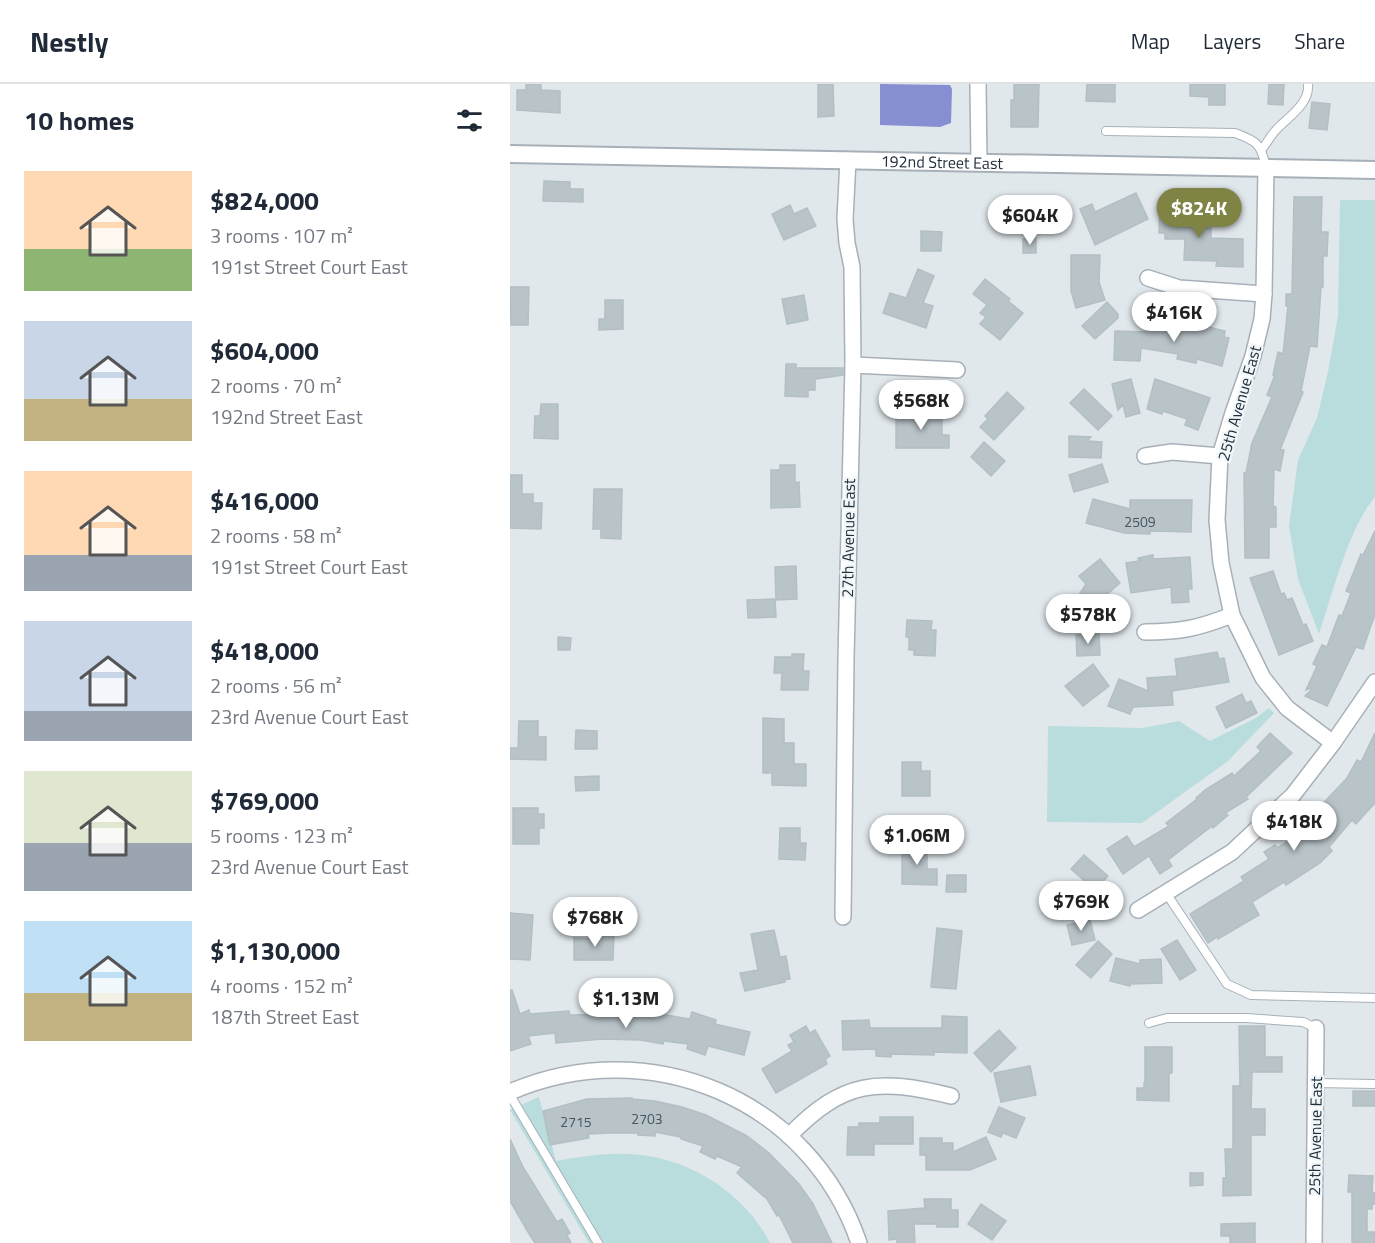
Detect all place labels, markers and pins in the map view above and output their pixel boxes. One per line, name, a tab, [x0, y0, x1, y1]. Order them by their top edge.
pin: $824K	[1157, 188, 1241, 239]
pin: $604K	[988, 195, 1072, 246]
pin: $416K	[1132, 292, 1216, 343]
pin: $568K	[879, 380, 963, 431]
pin: $578K	[1046, 594, 1130, 645]
pin: $418K	[1252, 801, 1336, 852]
pin: $1.06M	[868, 815, 966, 866]
pin: $769K	[1039, 881, 1123, 932]
pin: $768K	[553, 897, 637, 948]
pin: $1.13M	[577, 978, 675, 1029]

